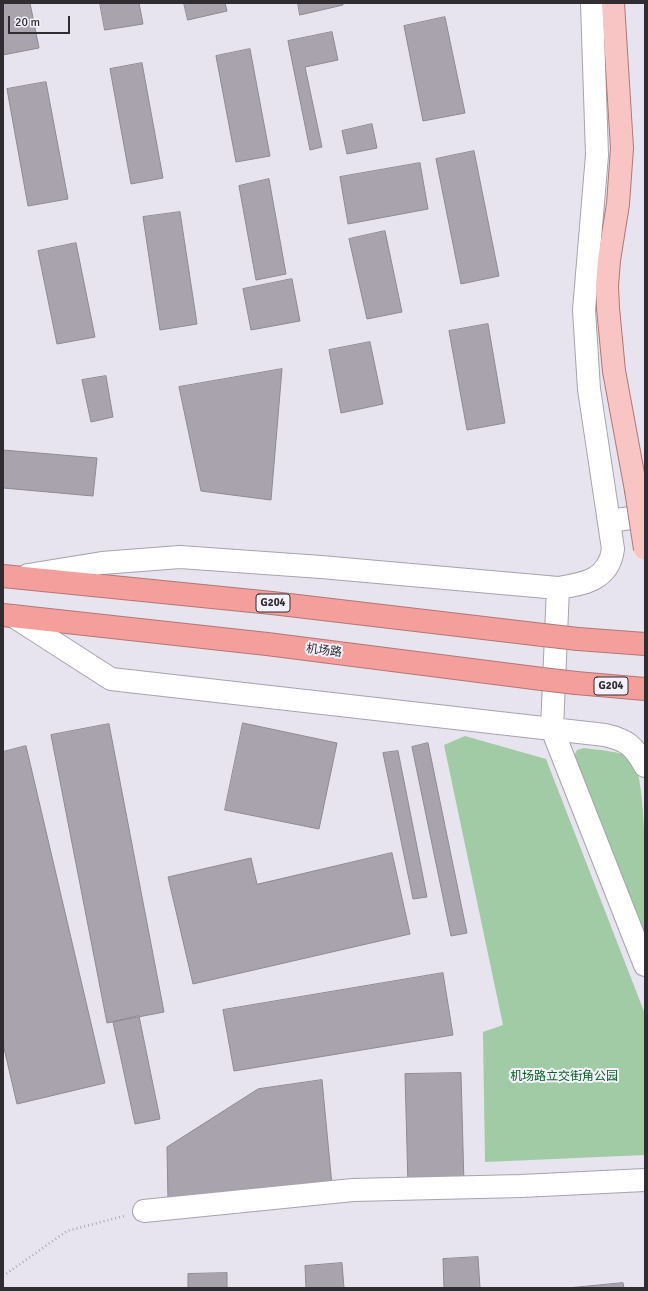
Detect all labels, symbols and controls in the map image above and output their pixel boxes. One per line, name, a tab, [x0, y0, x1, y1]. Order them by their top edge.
scale bar	[10, 8, 72, 34]
text: 20 m	[15, 15, 40, 30]
road number: G204	[256, 594, 290, 612]
street label: 机场路	[305, 642, 343, 660]
road number: G204	[594, 677, 628, 695]
park label: 机场路立交街角公园	[510, 1070, 618, 1084]

